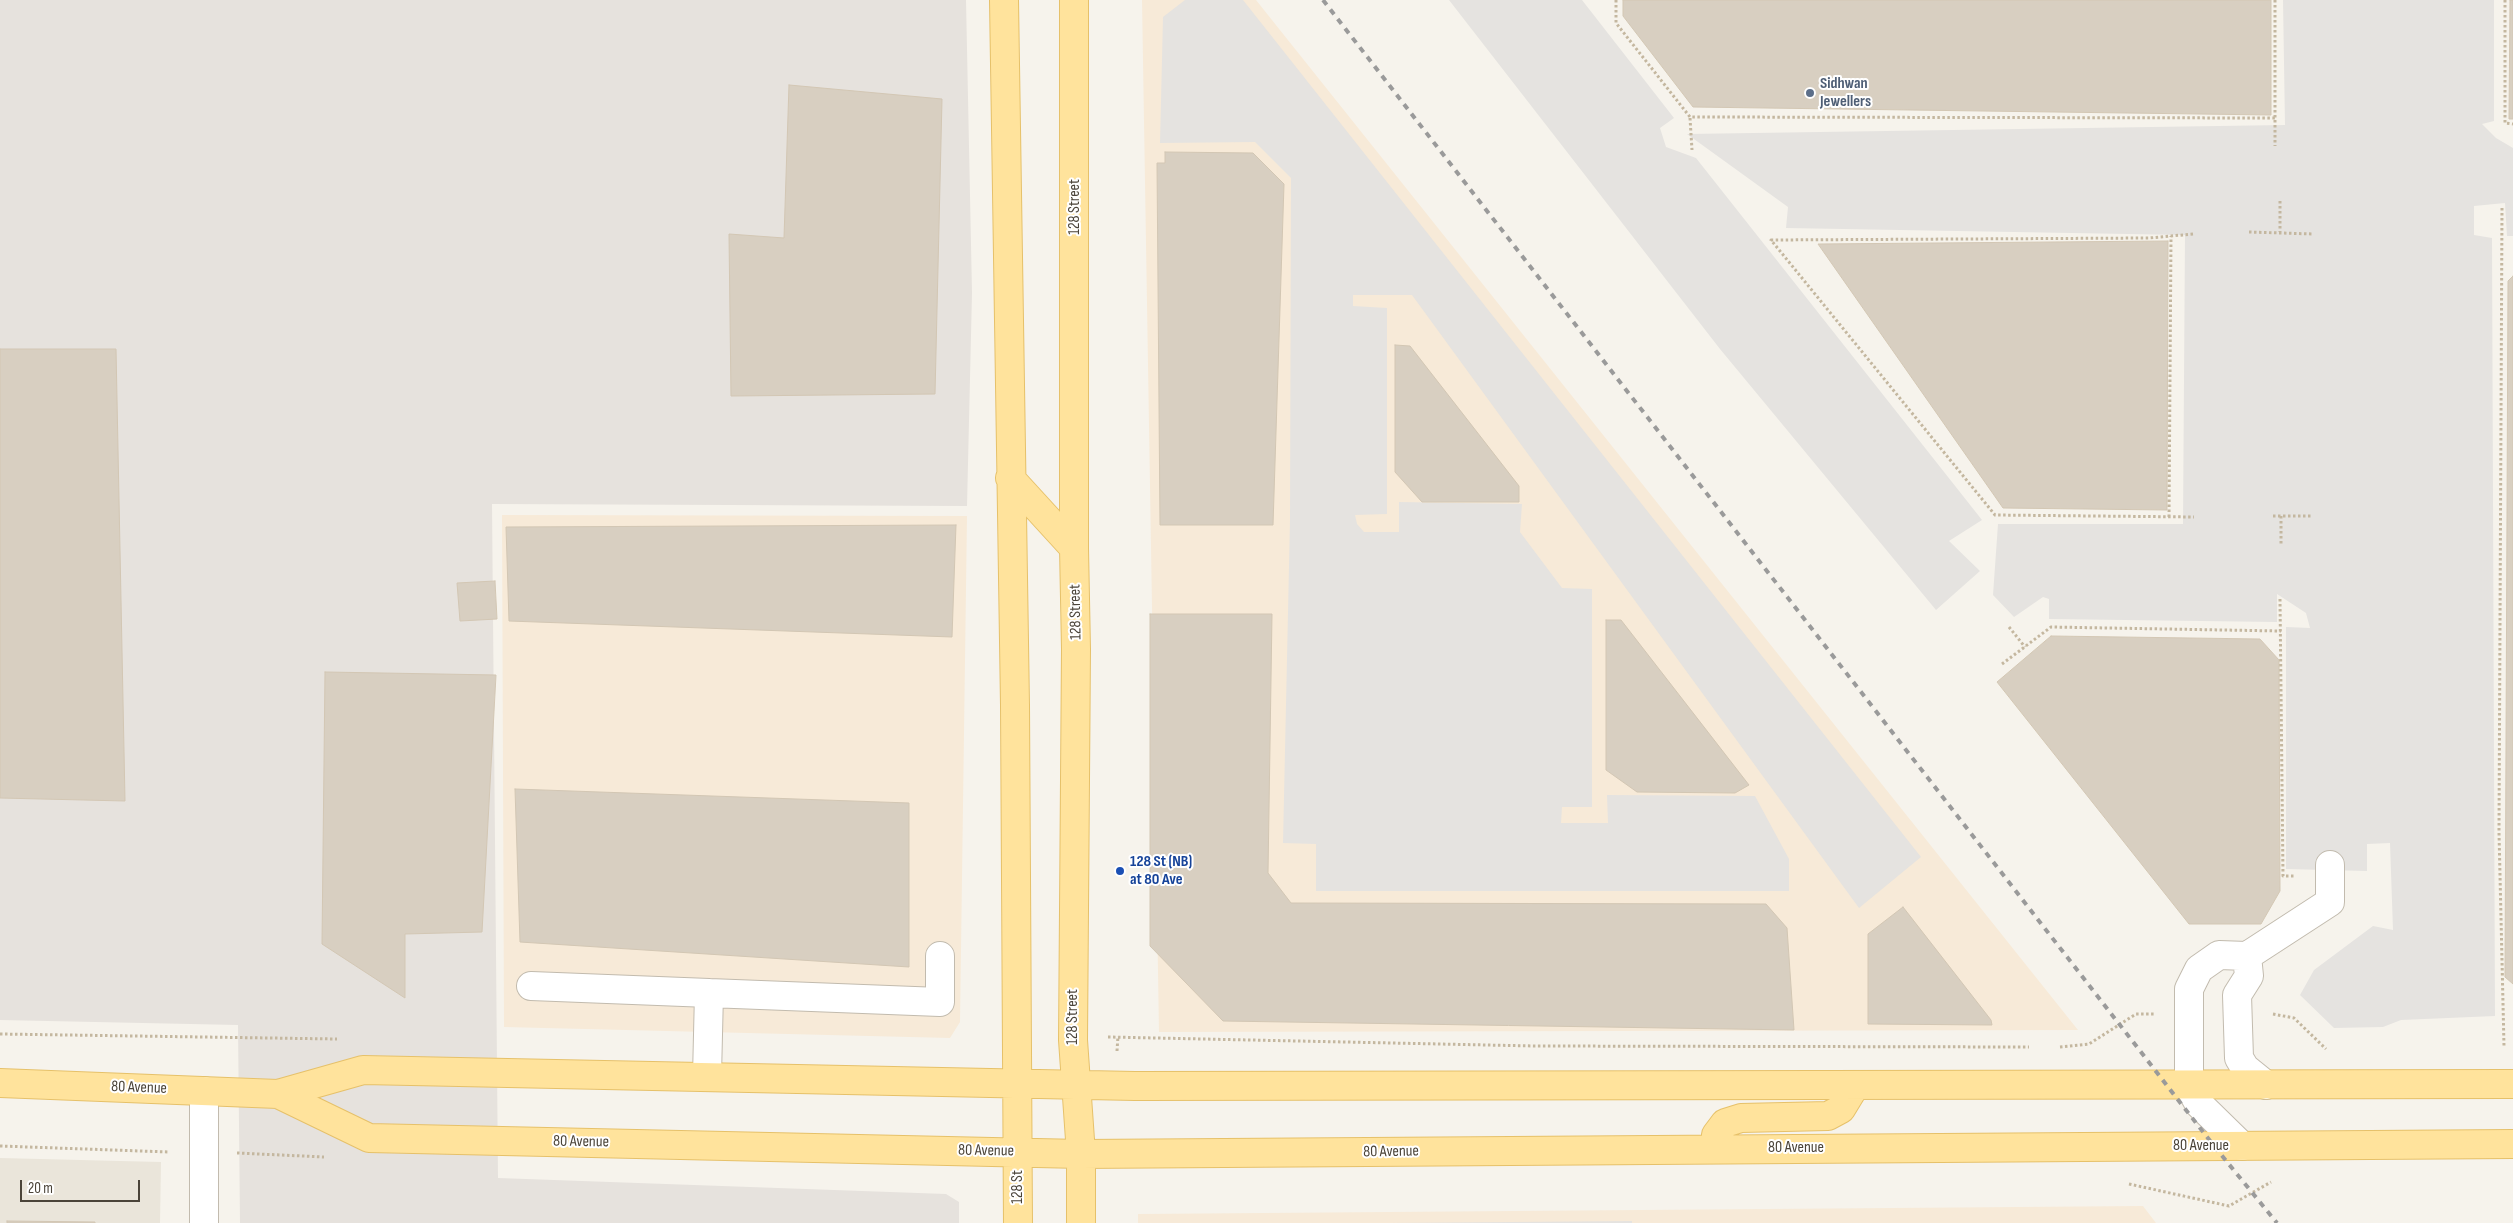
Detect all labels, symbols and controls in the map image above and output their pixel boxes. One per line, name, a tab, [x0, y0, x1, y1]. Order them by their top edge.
place label: Sidhwan Jewellers	[1820, 74, 1871, 112]
marker: Sidhwan Jewellers	[1804, 87, 1816, 99]
street label: 128 Street	[1065, 179, 1085, 235]
street label: 128 Street	[1066, 584, 1086, 640]
place label: 128 St (NB) at 80 Ave	[1130, 852, 1192, 890]
marker: 128 St (NB) at 80 Ave	[1114, 865, 1126, 877]
street label: 128 Street	[1063, 989, 1083, 1045]
street label: 80 Avenue	[111, 1077, 167, 1099]
street label: 80 Avenue	[553, 1132, 609, 1152]
street label: 80 Avenue	[2173, 1136, 2229, 1156]
street label: 80 Avenue	[1768, 1138, 1824, 1158]
street label: 80 Avenue	[958, 1141, 1014, 1161]
street label: 80 Avenue	[1363, 1142, 1419, 1162]
scale bar	[22, 1170, 142, 1202]
street label: 128 St	[1008, 1170, 1028, 1204]
text: 20 m	[28, 1179, 53, 1198]

